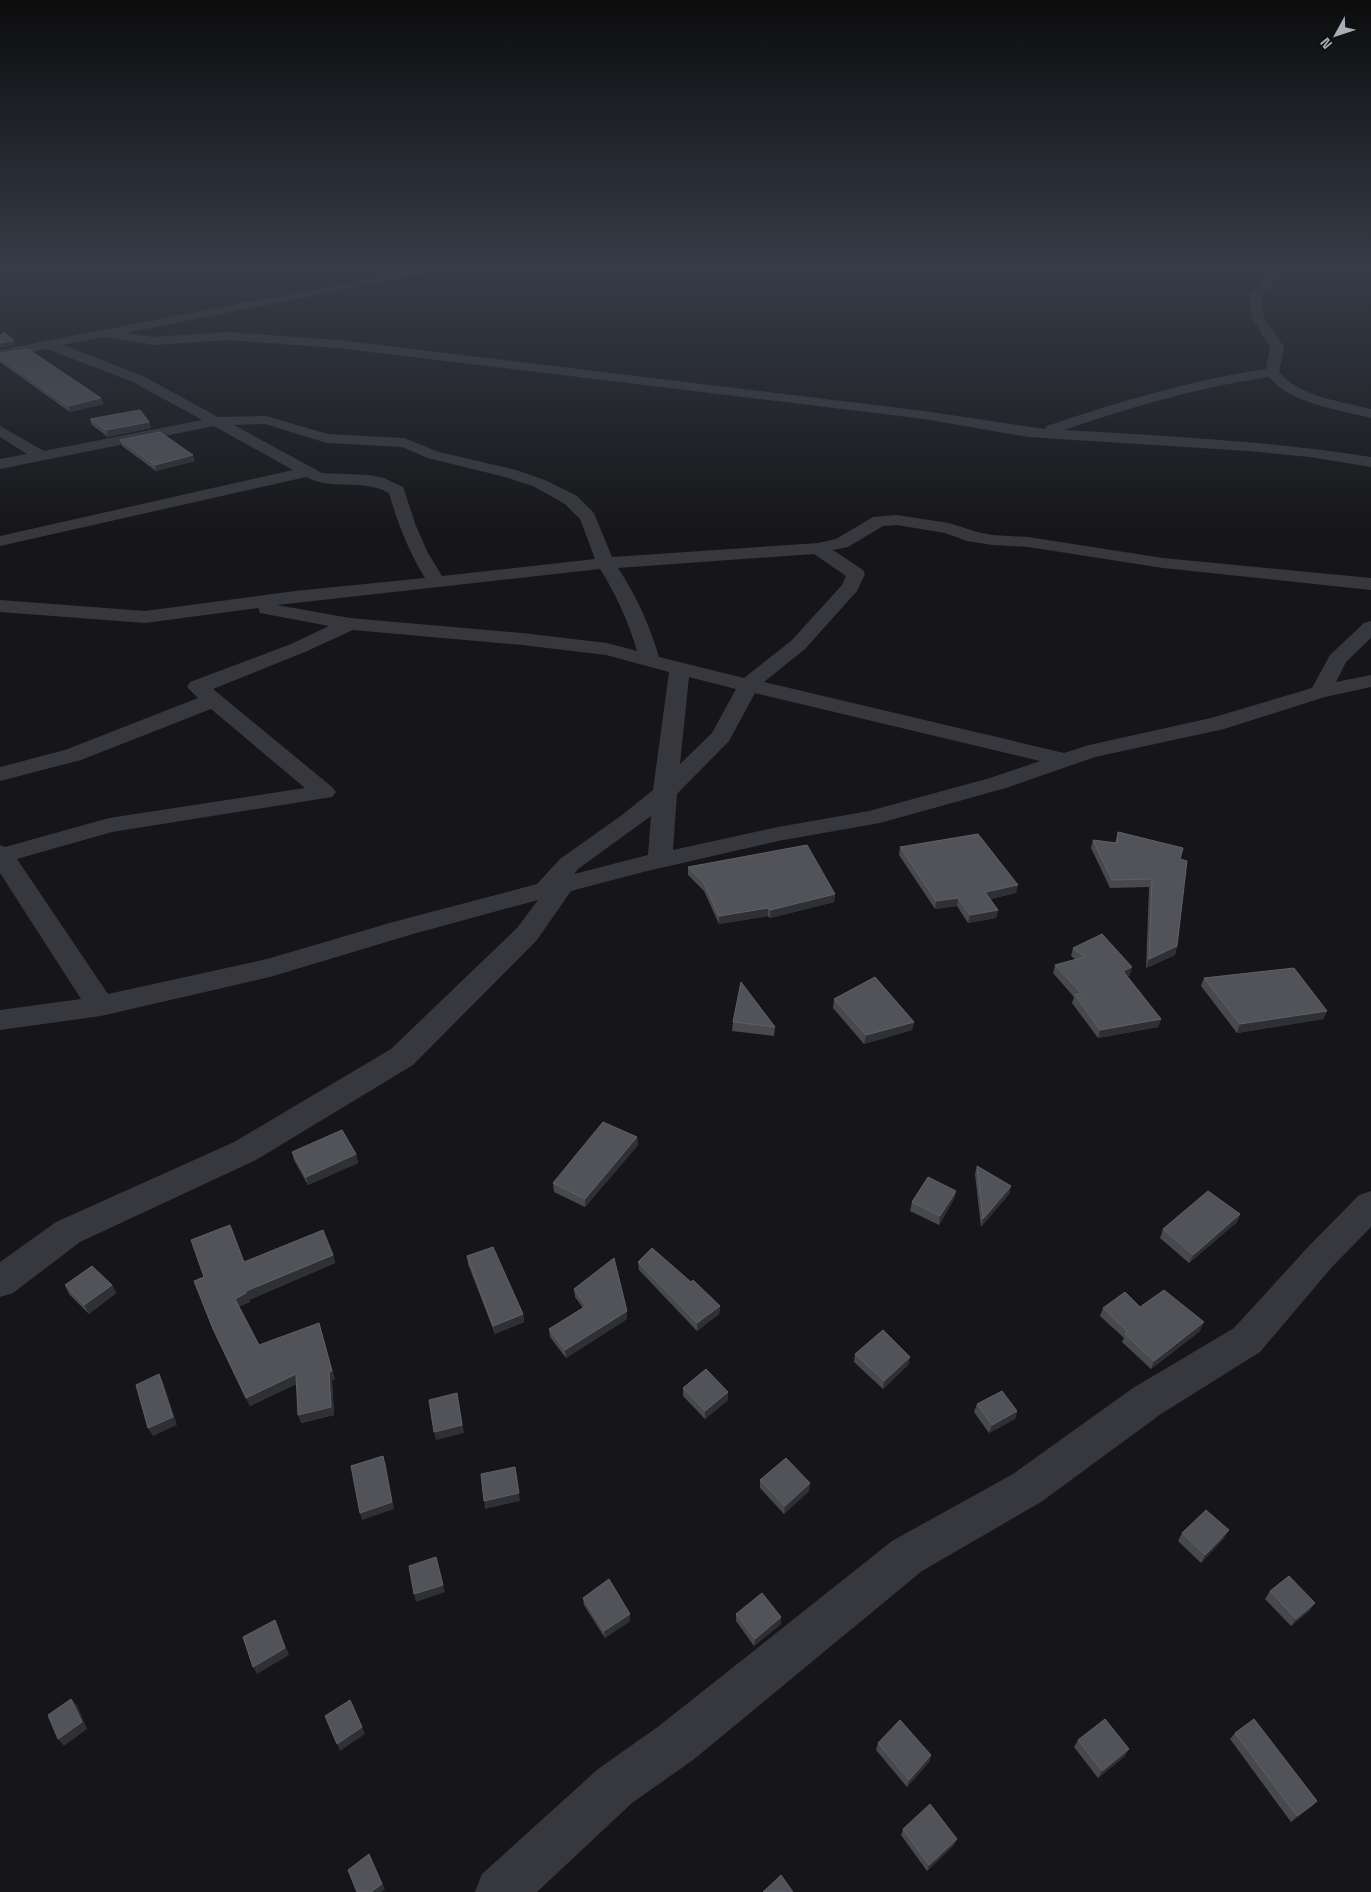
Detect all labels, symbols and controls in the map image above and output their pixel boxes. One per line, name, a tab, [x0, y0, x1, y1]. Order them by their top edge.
north arrow	[1311, 10, 1361, 60]
text: N	[1316, 34, 1336, 53]

